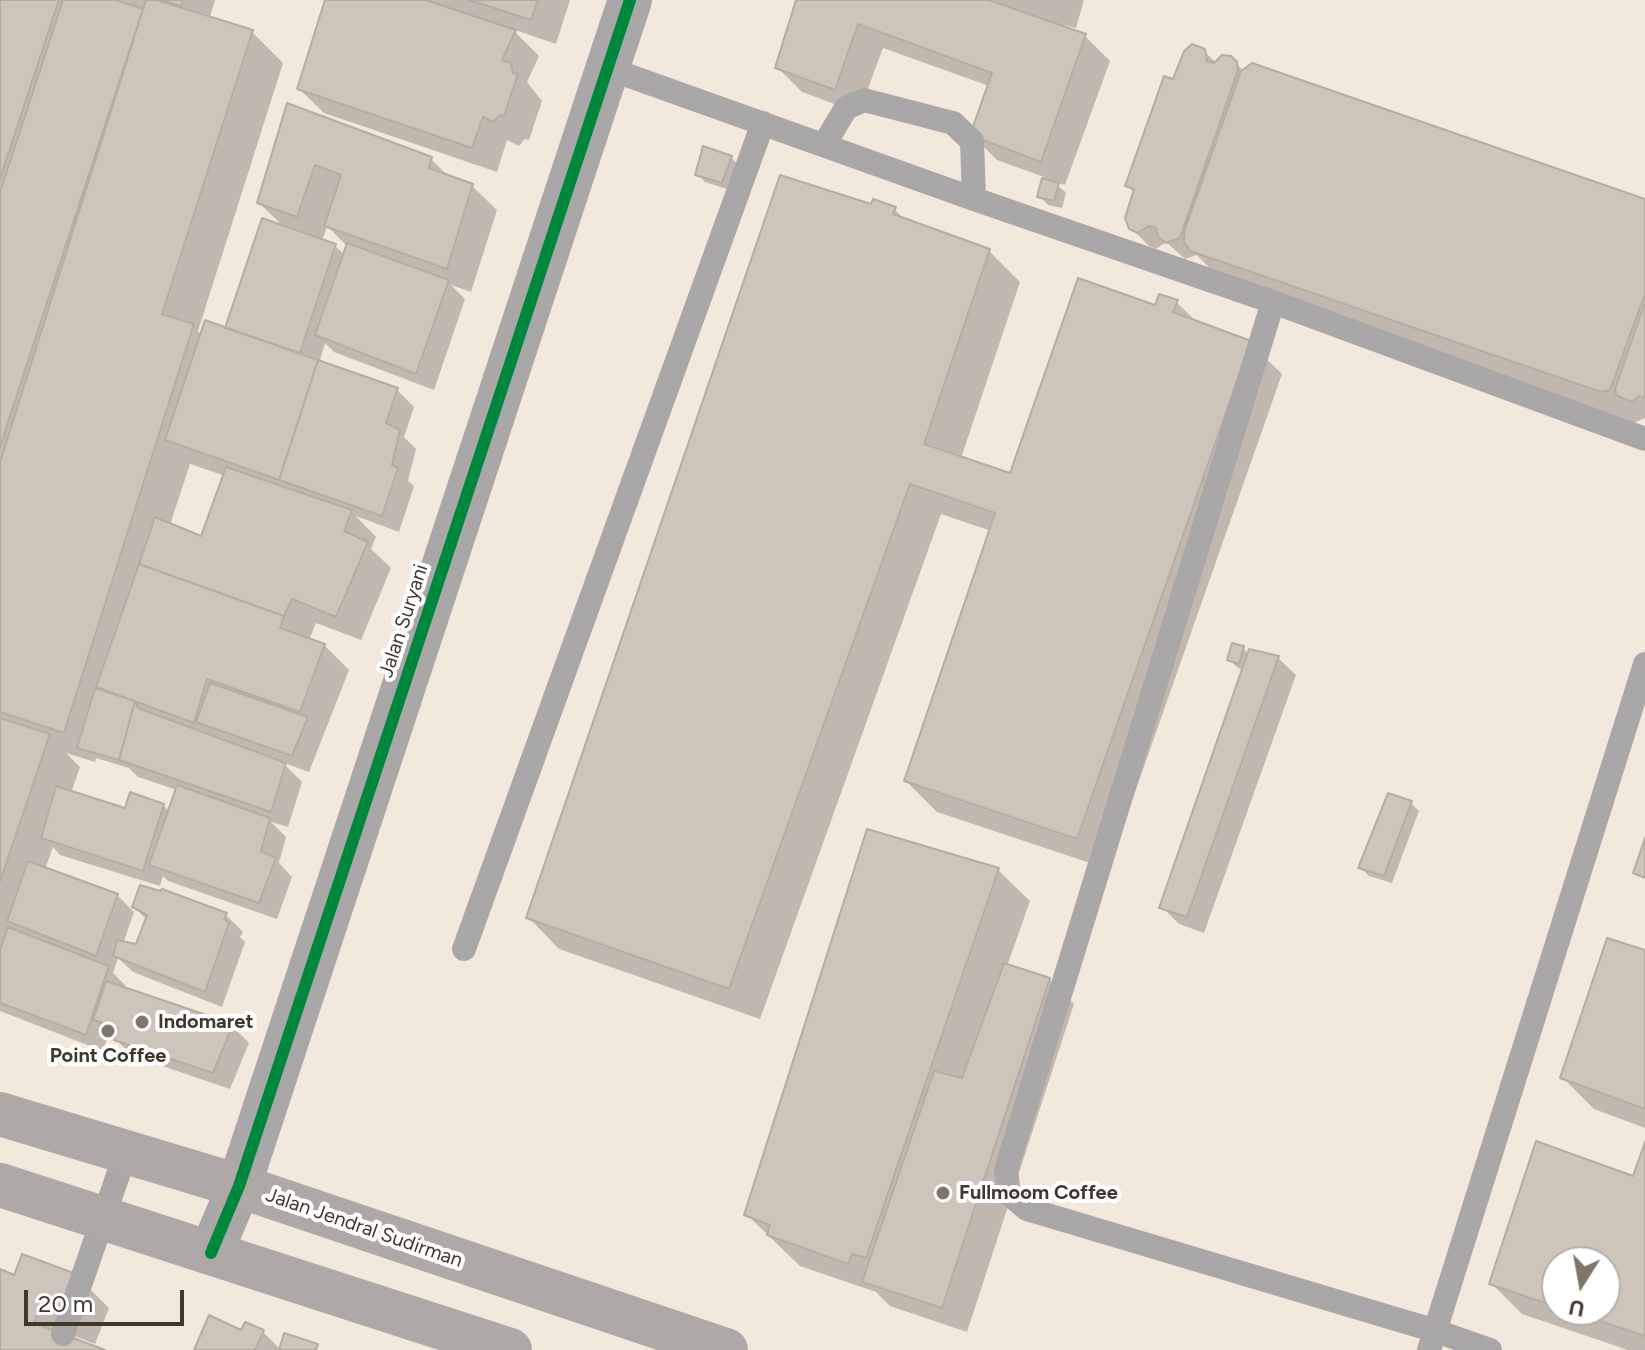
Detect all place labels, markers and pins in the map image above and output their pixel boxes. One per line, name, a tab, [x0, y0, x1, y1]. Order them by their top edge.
place label: Indomaret	[158, 1010, 253, 1034]
marker: Indomaret	[133, 1013, 151, 1031]
marker: Point Coffee	[99, 1022, 117, 1040]
place label: Point Coffee	[50, 1044, 166, 1068]
place label: Fullmoom Coffee	[959, 1181, 1118, 1205]
marker: Fullmoom Coffee	[934, 1184, 952, 1202]

